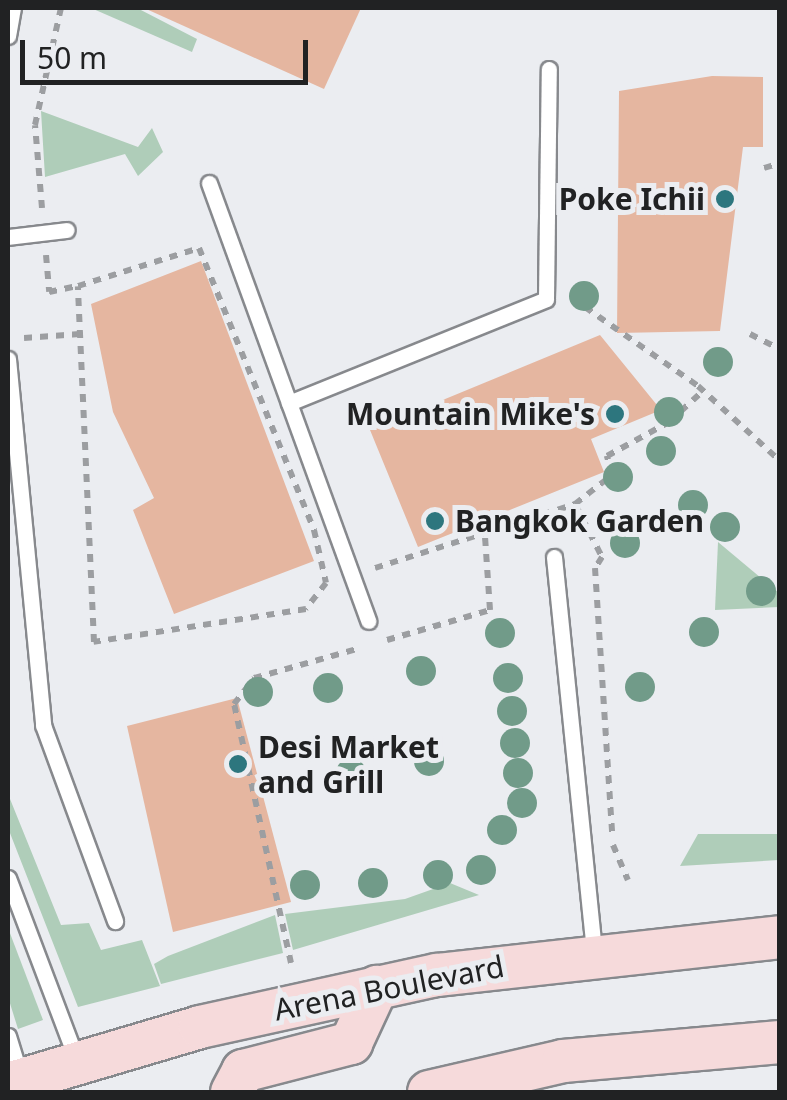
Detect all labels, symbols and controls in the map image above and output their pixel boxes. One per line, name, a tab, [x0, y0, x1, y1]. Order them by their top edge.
scale bar	[25, 20, 312, 82]
text: 50 m	[37, 37, 107, 78]
place label: Poke Ichii	[559, 181, 705, 217]
marker: Poke Ichii	[714, 188, 736, 210]
place label: Mountain Mike's	[346, 396, 595, 432]
marker: Mountain Mike's	[604, 403, 626, 425]
place label: Bangkok Garden	[455, 503, 704, 539]
marker: Bangkok Garden	[424, 510, 446, 532]
place label: Desi Market and Grill	[258, 729, 439, 800]
marker: Desi Market and Grill	[227, 753, 249, 775]
street label: Arena Boulevard	[271, 948, 507, 1028]

